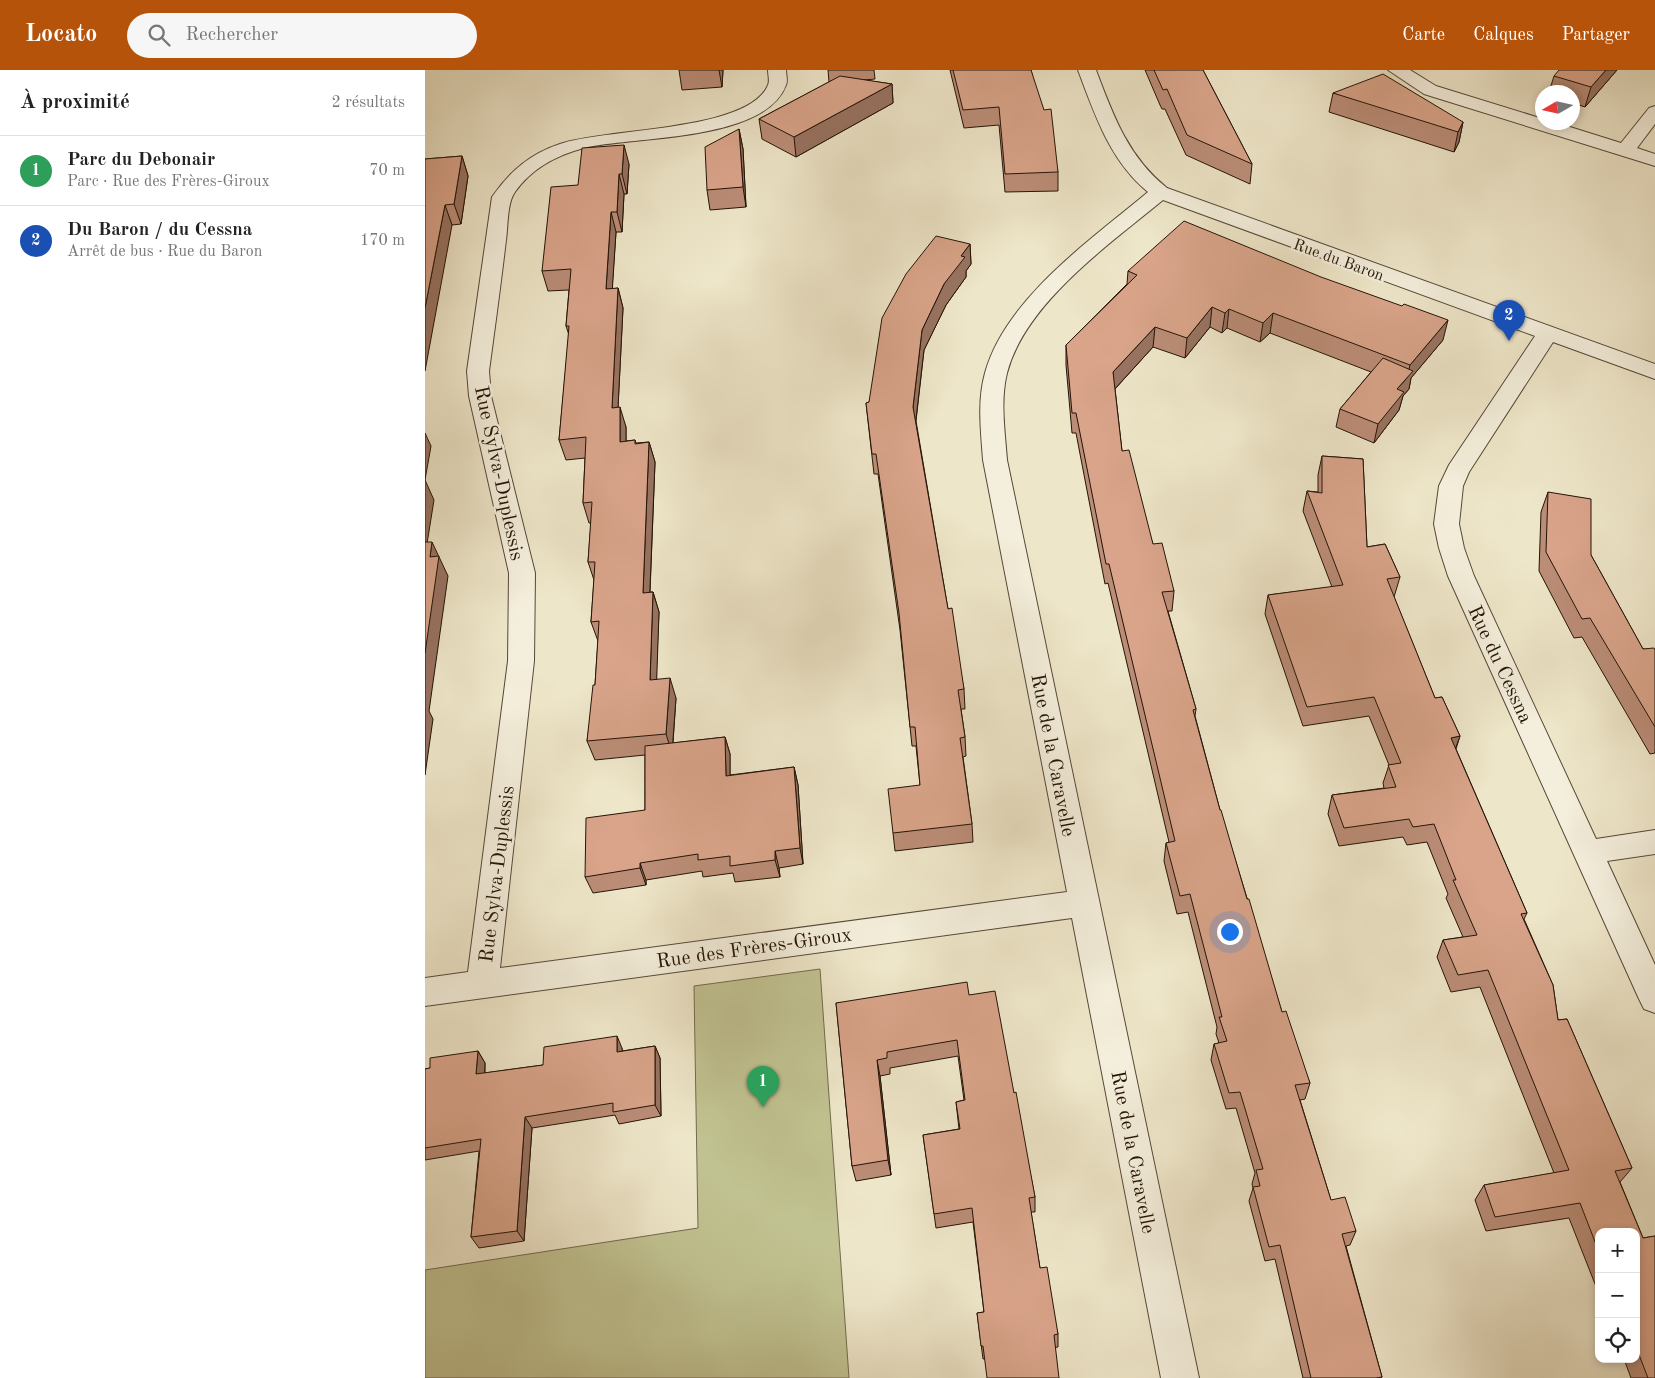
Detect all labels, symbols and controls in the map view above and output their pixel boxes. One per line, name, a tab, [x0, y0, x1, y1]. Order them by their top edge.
search box	[127, 13, 477, 58]
icon: search	[145, 21, 173, 49]
text: Locato	[25, 23, 97, 47]
text: Rechercher	[185, 26, 278, 45]
text: Carte	[1402, 26, 1445, 44]
text: Calques	[1473, 26, 1534, 44]
text: Partager	[1562, 26, 1630, 44]
north arrow	[1535, 85, 1580, 130]
text: À proximité	[20, 92, 130, 113]
text: 2 résultats	[331, 95, 405, 111]
text: Parc du Debonair	[67, 151, 215, 170]
text: 1	[31, 163, 41, 179]
text: 70 m	[369, 163, 405, 179]
text: Parc · Rue des Frères-Giroux	[67, 174, 270, 190]
text: Du Baron / du Cessna	[67, 221, 252, 240]
text: 2	[31, 233, 41, 249]
text: 170 m	[360, 233, 405, 249]
street label: Rue du Baron	[1291, 237, 1386, 285]
text: Arrêt de bus · Rue du Baron	[67, 244, 262, 260]
pin: 2	[1493, 300, 1525, 341]
street label: Rue Sylva-Duplessis	[470, 384, 526, 563]
street label: Rue du Cessna	[1463, 603, 1535, 727]
street label: Rue de la Caravelle	[1026, 672, 1078, 839]
street label: Rue Sylva-Duplessis	[477, 785, 519, 964]
your location	[1217, 919, 1243, 945]
street label: Rue des Frères-Giroux	[655, 925, 853, 973]
pin: 1	[747, 1066, 779, 1107]
street label: Rue de la Caravelle	[1106, 1069, 1158, 1236]
map controls	[1595, 1228, 1640, 1363]
button: +	[1595, 1228, 1640, 1273]
button: −	[1595, 1273, 1640, 1318]
button: locate	[1595, 1318, 1640, 1363]

